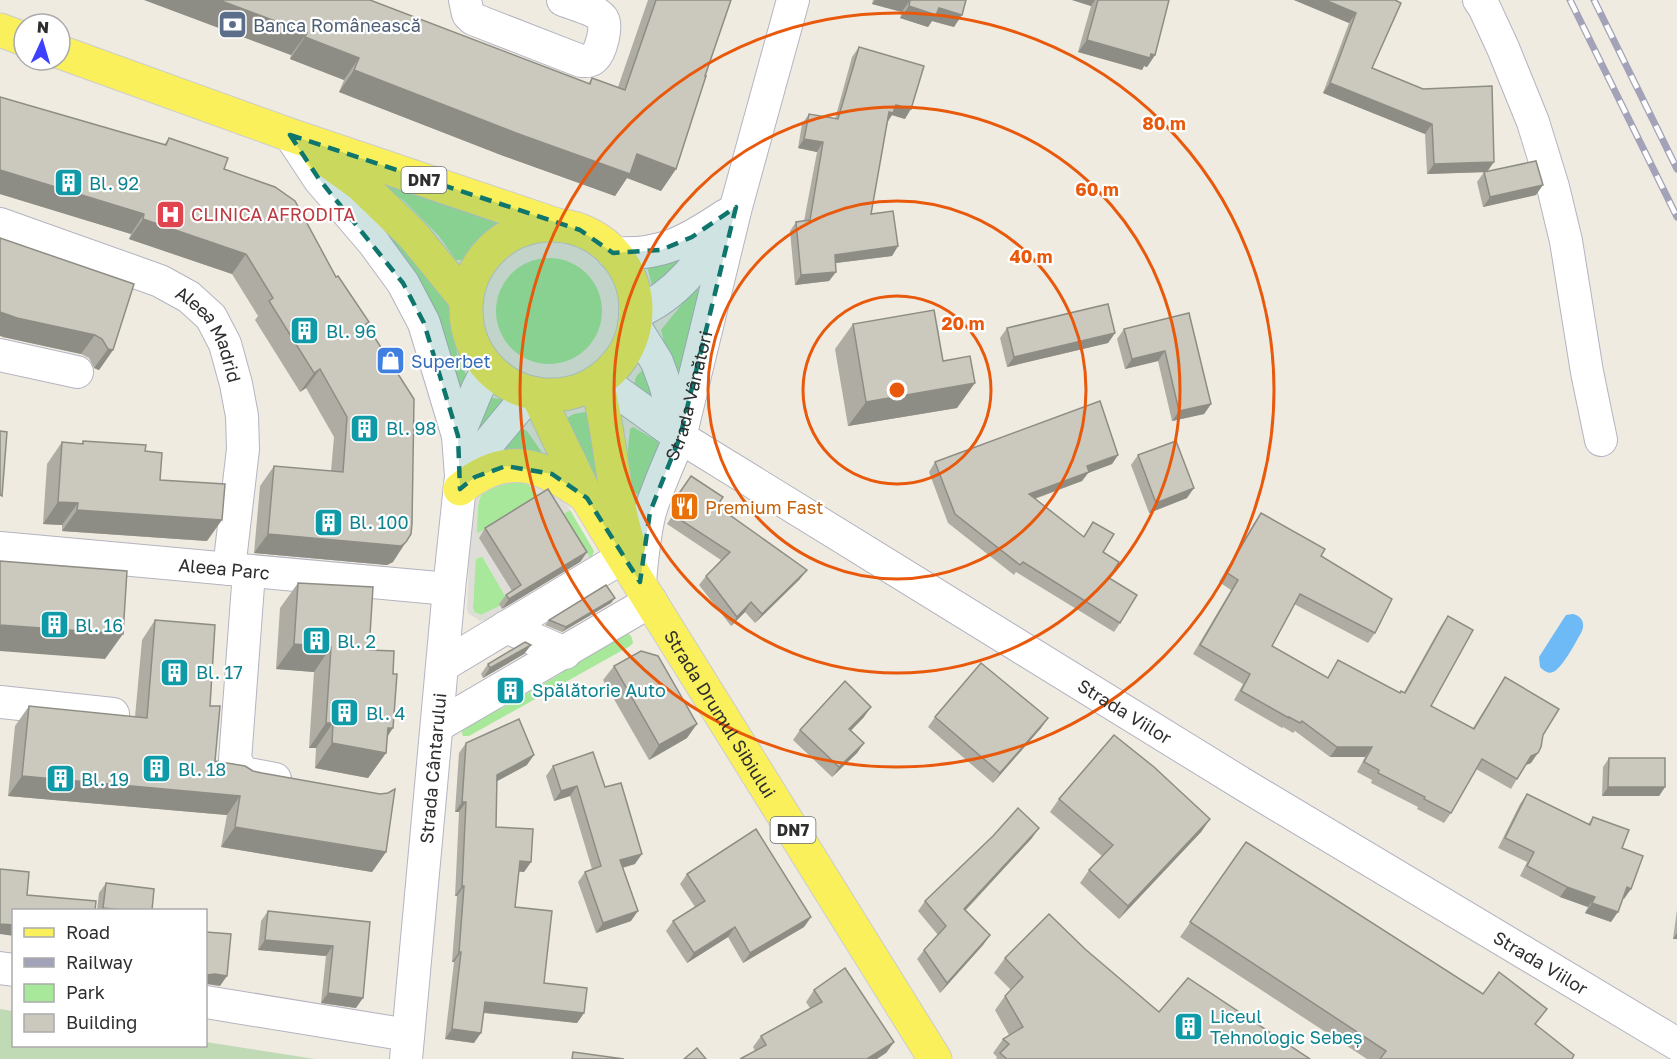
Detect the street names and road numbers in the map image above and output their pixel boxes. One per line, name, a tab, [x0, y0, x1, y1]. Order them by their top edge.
road number: DN7	[402, 167, 446, 193]
street label: Aleea Madrid	[172, 281, 246, 385]
street label: Strada Vânători	[660, 328, 716, 464]
street label: Aleea Parc	[178, 553, 271, 584]
street label: Strada Drumul Sibiului	[660, 626, 781, 802]
street label: Strada Viilor	[1074, 674, 1176, 749]
street label: Strada Cântarului	[415, 692, 450, 845]
road number: DN7	[770, 817, 816, 843]
street label: Strada Viilor	[1490, 926, 1592, 999]

